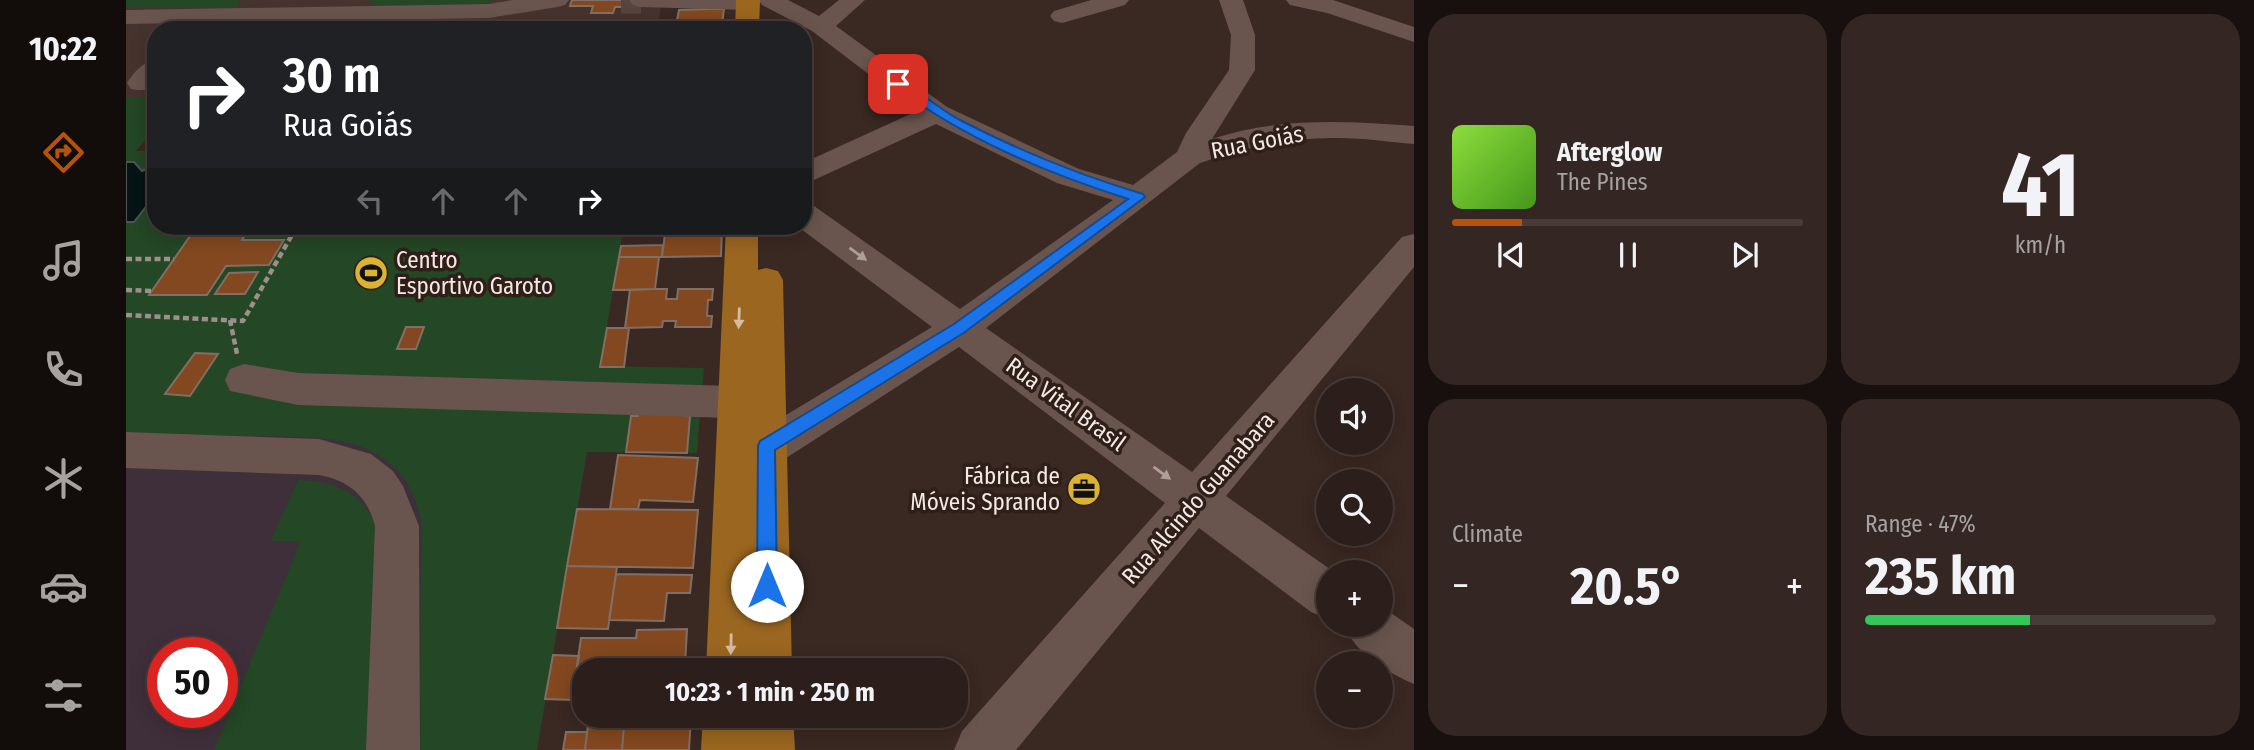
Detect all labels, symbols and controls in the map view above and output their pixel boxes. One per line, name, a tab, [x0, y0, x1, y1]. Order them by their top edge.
text: 10:22	[29, 30, 97, 68]
text: 30 m	[283, 46, 381, 105]
icon: right	[168, 49, 259, 140]
pin	[868, 54, 928, 114]
icon: arrive	[879, 65, 917, 103]
text: Rua Goiás	[283, 106, 413, 144]
street label: Rua Goiás	[1209, 119, 1306, 165]
icon: directions	[39, 128, 88, 177]
text: 41	[2001, 131, 2080, 240]
text: Afterglow	[1557, 137, 1662, 168]
text: The Pines	[1557, 168, 1648, 196]
icon: left	[351, 182, 389, 220]
icon: ahead	[424, 182, 462, 220]
icon: ahead	[497, 182, 535, 220]
icon: right	[570, 182, 608, 220]
text: km/h	[2015, 231, 2066, 259]
icon: music	[39, 236, 88, 285]
icon: previous	[1492, 236, 1530, 274]
icon: pause	[1609, 236, 1647, 274]
icon: next	[1726, 236, 1764, 274]
place label: Centro Esportivo Garoto	[396, 246, 553, 300]
one-way arrow	[849, 247, 867, 261]
sports icon: Centro Esportivo Garoto	[352, 254, 390, 292]
one-way arrow	[734, 308, 745, 330]
icon: phone	[39, 345, 88, 394]
street label: Rua Vital Brasil	[1001, 351, 1131, 457]
map controls	[1316, 378, 1393, 728]
button: sound	[1316, 378, 1393, 455]
street label: Rua Alcindo Guanabara	[1116, 406, 1280, 590]
icon: climate	[39, 454, 88, 503]
place label: Fábrica de Móveis Sprando	[910, 462, 1060, 516]
one-way arrow	[1153, 466, 1171, 480]
button: search	[1316, 469, 1393, 546]
office icon: Fábrica de Móveis Sprando	[1065, 470, 1103, 508]
text: Range · 47%	[1865, 510, 1976, 538]
text: Climate	[1452, 520, 1523, 548]
text: 235 km	[1865, 545, 2016, 608]
position arrow	[730, 549, 804, 623]
text: 20.5°	[1570, 555, 1685, 618]
button: +	[1316, 560, 1393, 637]
icon: car	[39, 562, 88, 611]
text: −	[1452, 563, 1469, 609]
text: +	[1786, 563, 1803, 609]
one-way arrow	[726, 633, 737, 655]
speed limit sign: 50	[147, 637, 238, 728]
button: −	[1316, 651, 1393, 728]
icon: filters	[39, 671, 88, 720]
text: 10:23 · 1 min · 250 m	[665, 677, 875, 708]

